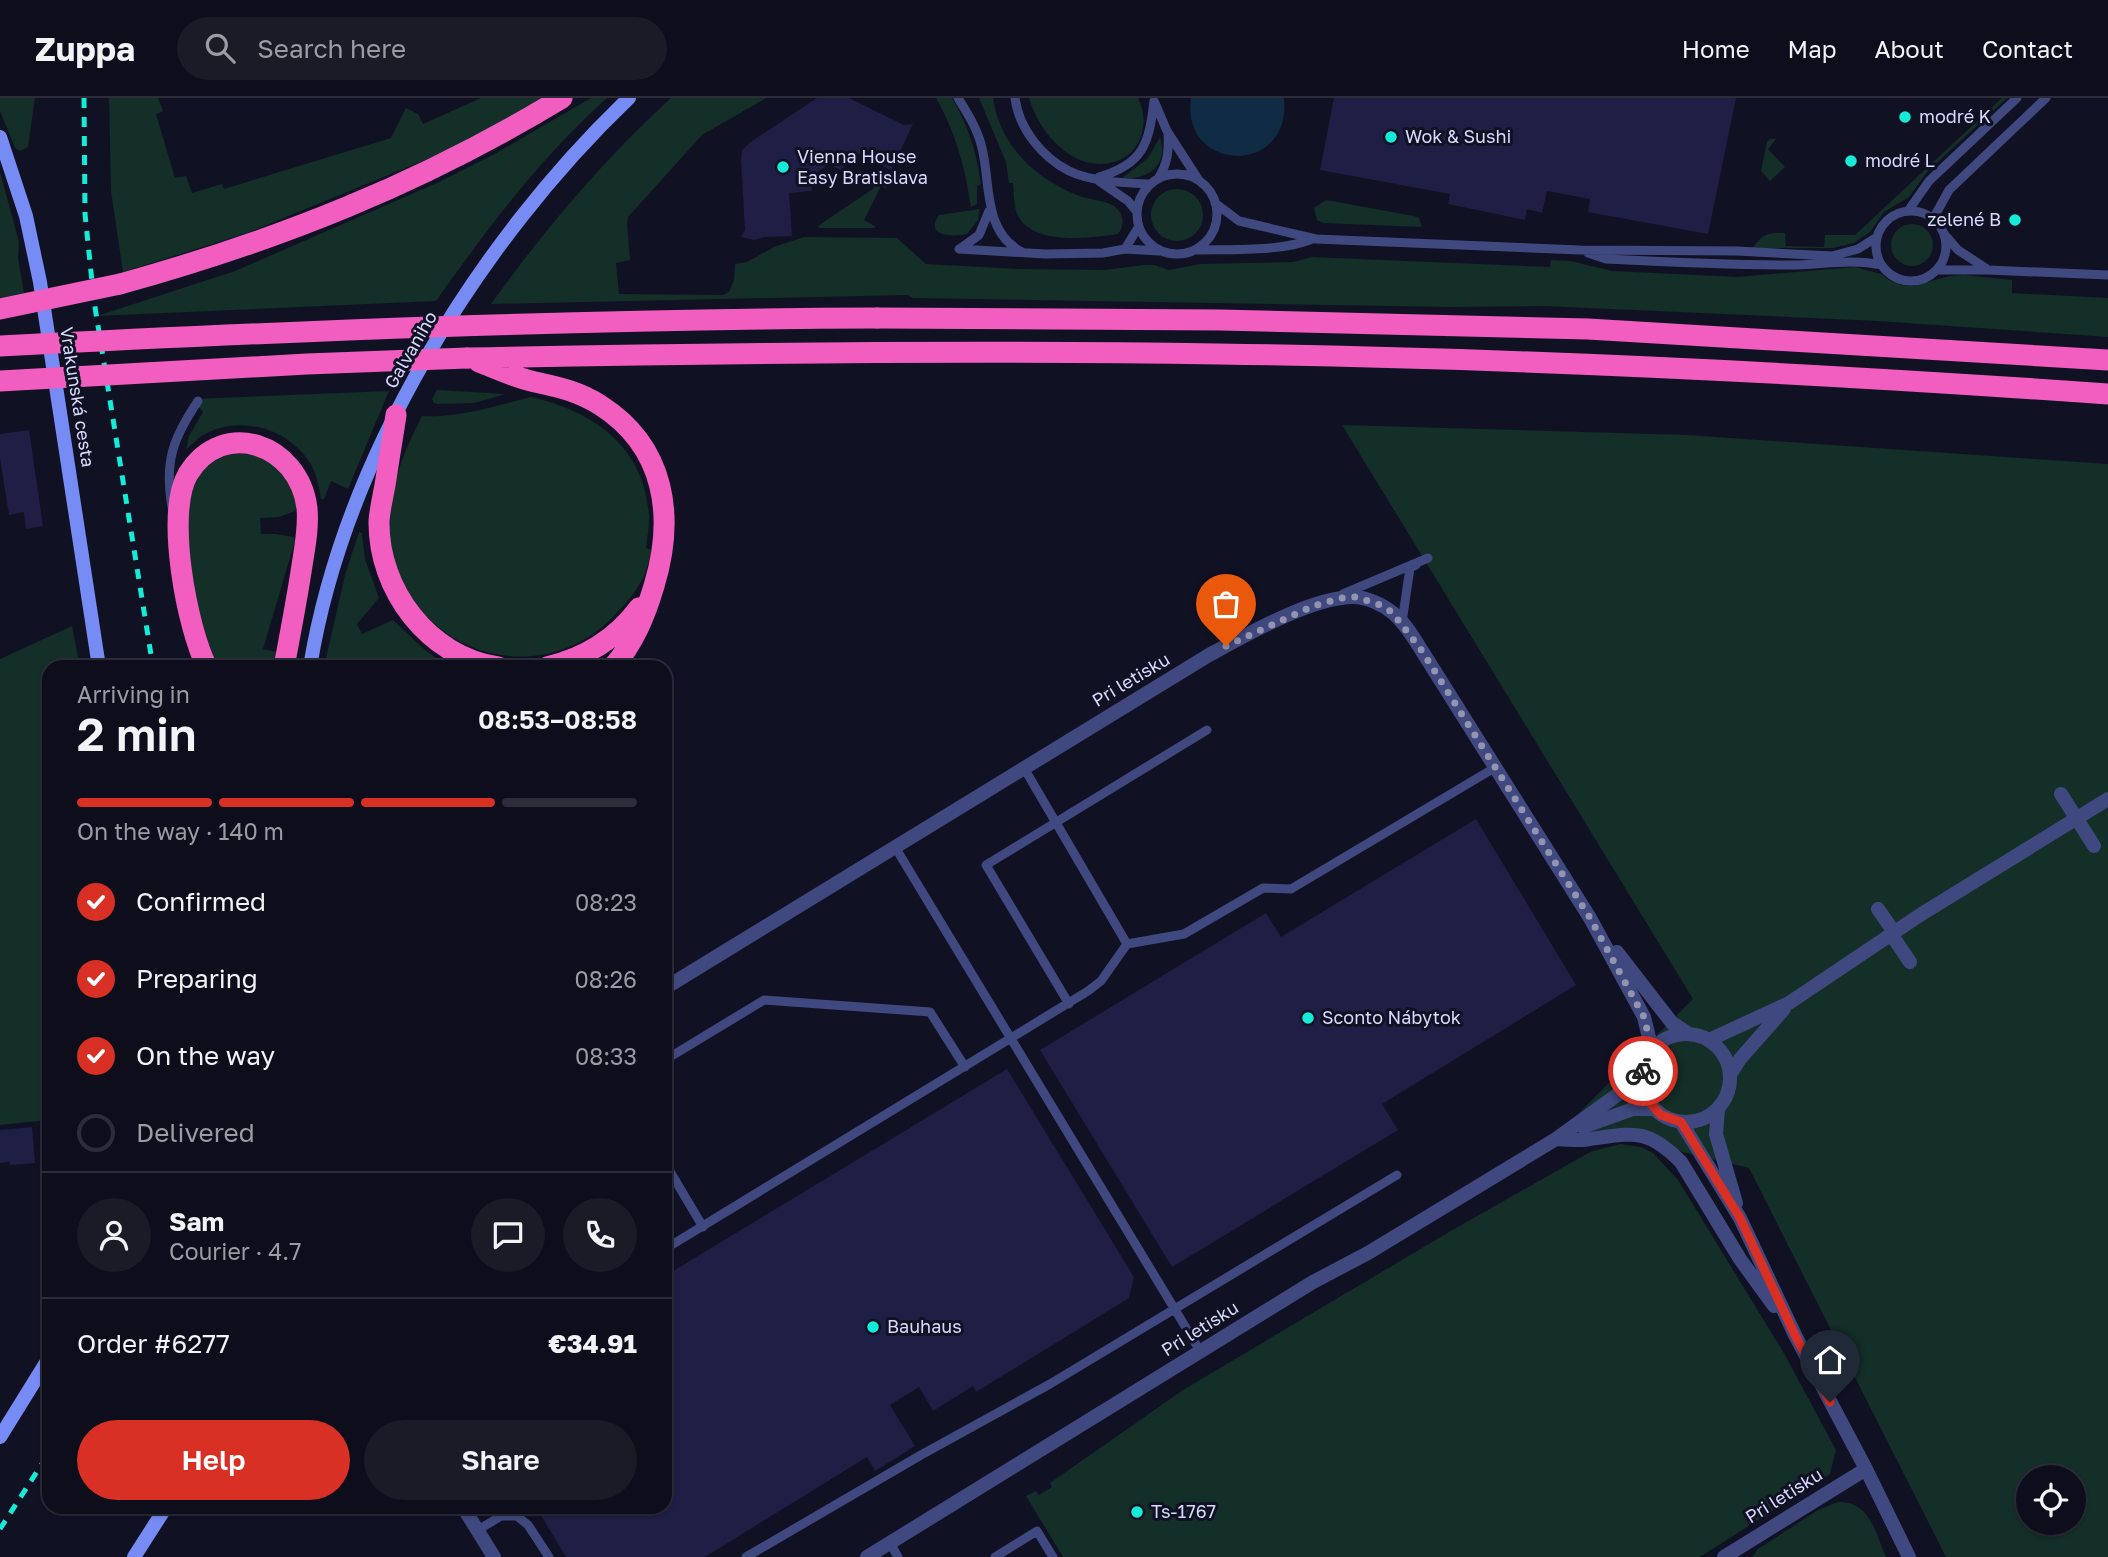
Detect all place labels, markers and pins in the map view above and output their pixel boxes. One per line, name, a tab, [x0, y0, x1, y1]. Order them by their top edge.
place label: modré K	[1919, 105, 1991, 127]
marker: modré K	[1897, 109, 1913, 125]
place label: Wok & Sushi	[1405, 125, 1511, 147]
marker: Wok & Sushi	[1383, 129, 1399, 145]
place label: Vienna House Easy Bratislava	[797, 145, 928, 188]
place label: modré L	[1865, 149, 1935, 171]
marker: modré L	[1843, 153, 1859, 169]
marker: Vienna House Easy Bratislava	[775, 159, 791, 175]
place label: zelené B	[1927, 208, 2001, 230]
marker: zelené B	[2007, 212, 2023, 228]
pin	[1196, 574, 1256, 646]
place label: Sconto Nábytok	[1322, 1006, 1461, 1028]
marker: Sconto Nábytok	[1300, 1010, 1316, 1026]
place label: Bauhaus	[887, 1315, 962, 1337]
marker: Bauhaus	[865, 1319, 881, 1335]
pin	[1800, 1330, 1860, 1402]
place label: Ts-1767	[1151, 1500, 1216, 1522]
marker: Ts-1767	[1129, 1504, 1145, 1520]

